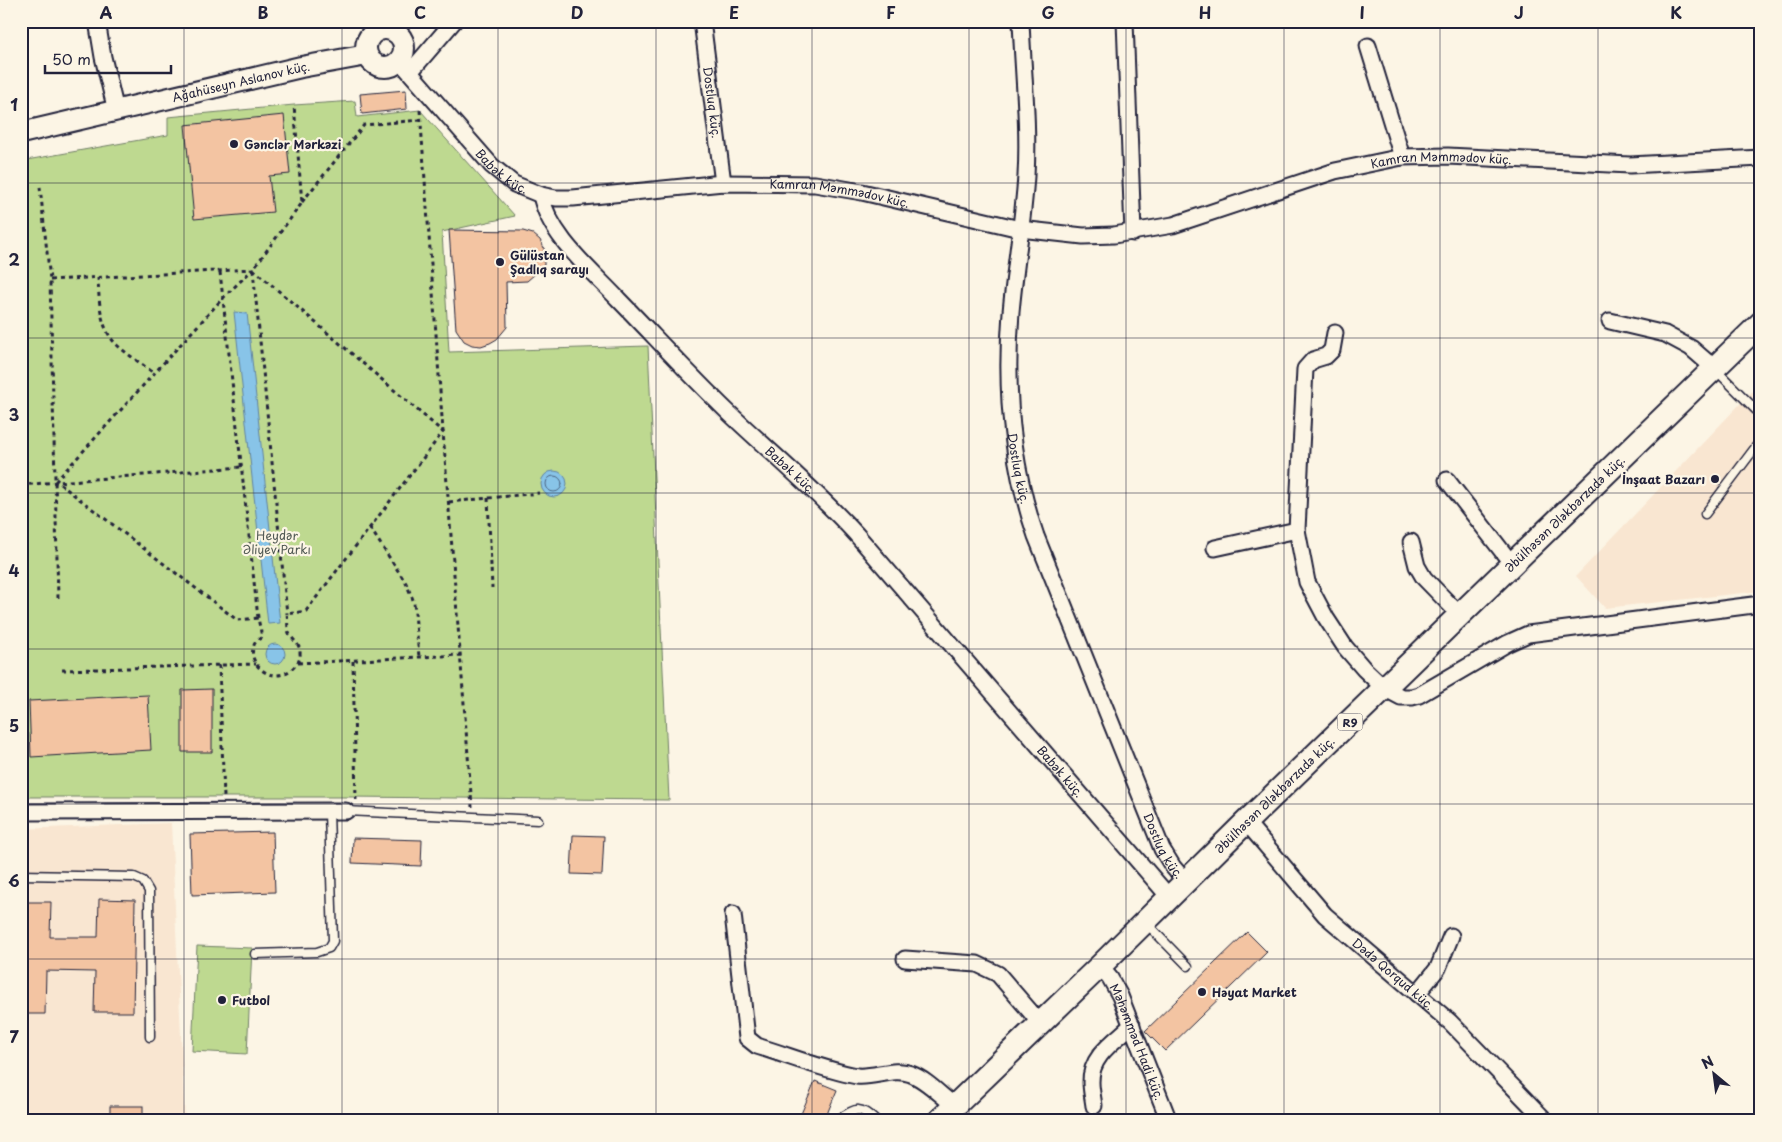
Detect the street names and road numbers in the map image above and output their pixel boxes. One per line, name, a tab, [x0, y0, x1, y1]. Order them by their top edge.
street label: Ağahüseyn Aslanov küç.	[170, 57, 311, 106]
street label: Dostluq küç.	[699, 65, 726, 139]
street label: Babək küç.	[472, 145, 531, 198]
street label: Kamran Məmmədov küç.	[1369, 147, 1512, 172]
street label: Kamran Məmmədov küç.	[769, 175, 911, 212]
street label: Dostluq küç.	[1004, 432, 1035, 506]
street label: Babək küç.	[761, 442, 820, 498]
street label: Əbülhəsən Ələkbərzadə küç.	[1500, 451, 1628, 576]
road number: R9	[1338, 714, 1362, 730]
street label: Əbülhəsən Ələkbərzadə küç.	[1211, 732, 1338, 857]
street label: Babək küç.	[1033, 741, 1088, 801]
street label: Dostluq küç.	[1139, 810, 1188, 882]
street label: Dədə Qorqud küç.	[1348, 933, 1438, 1014]
street label: Məhəmməd Hadi küç.	[1106, 980, 1169, 1103]

